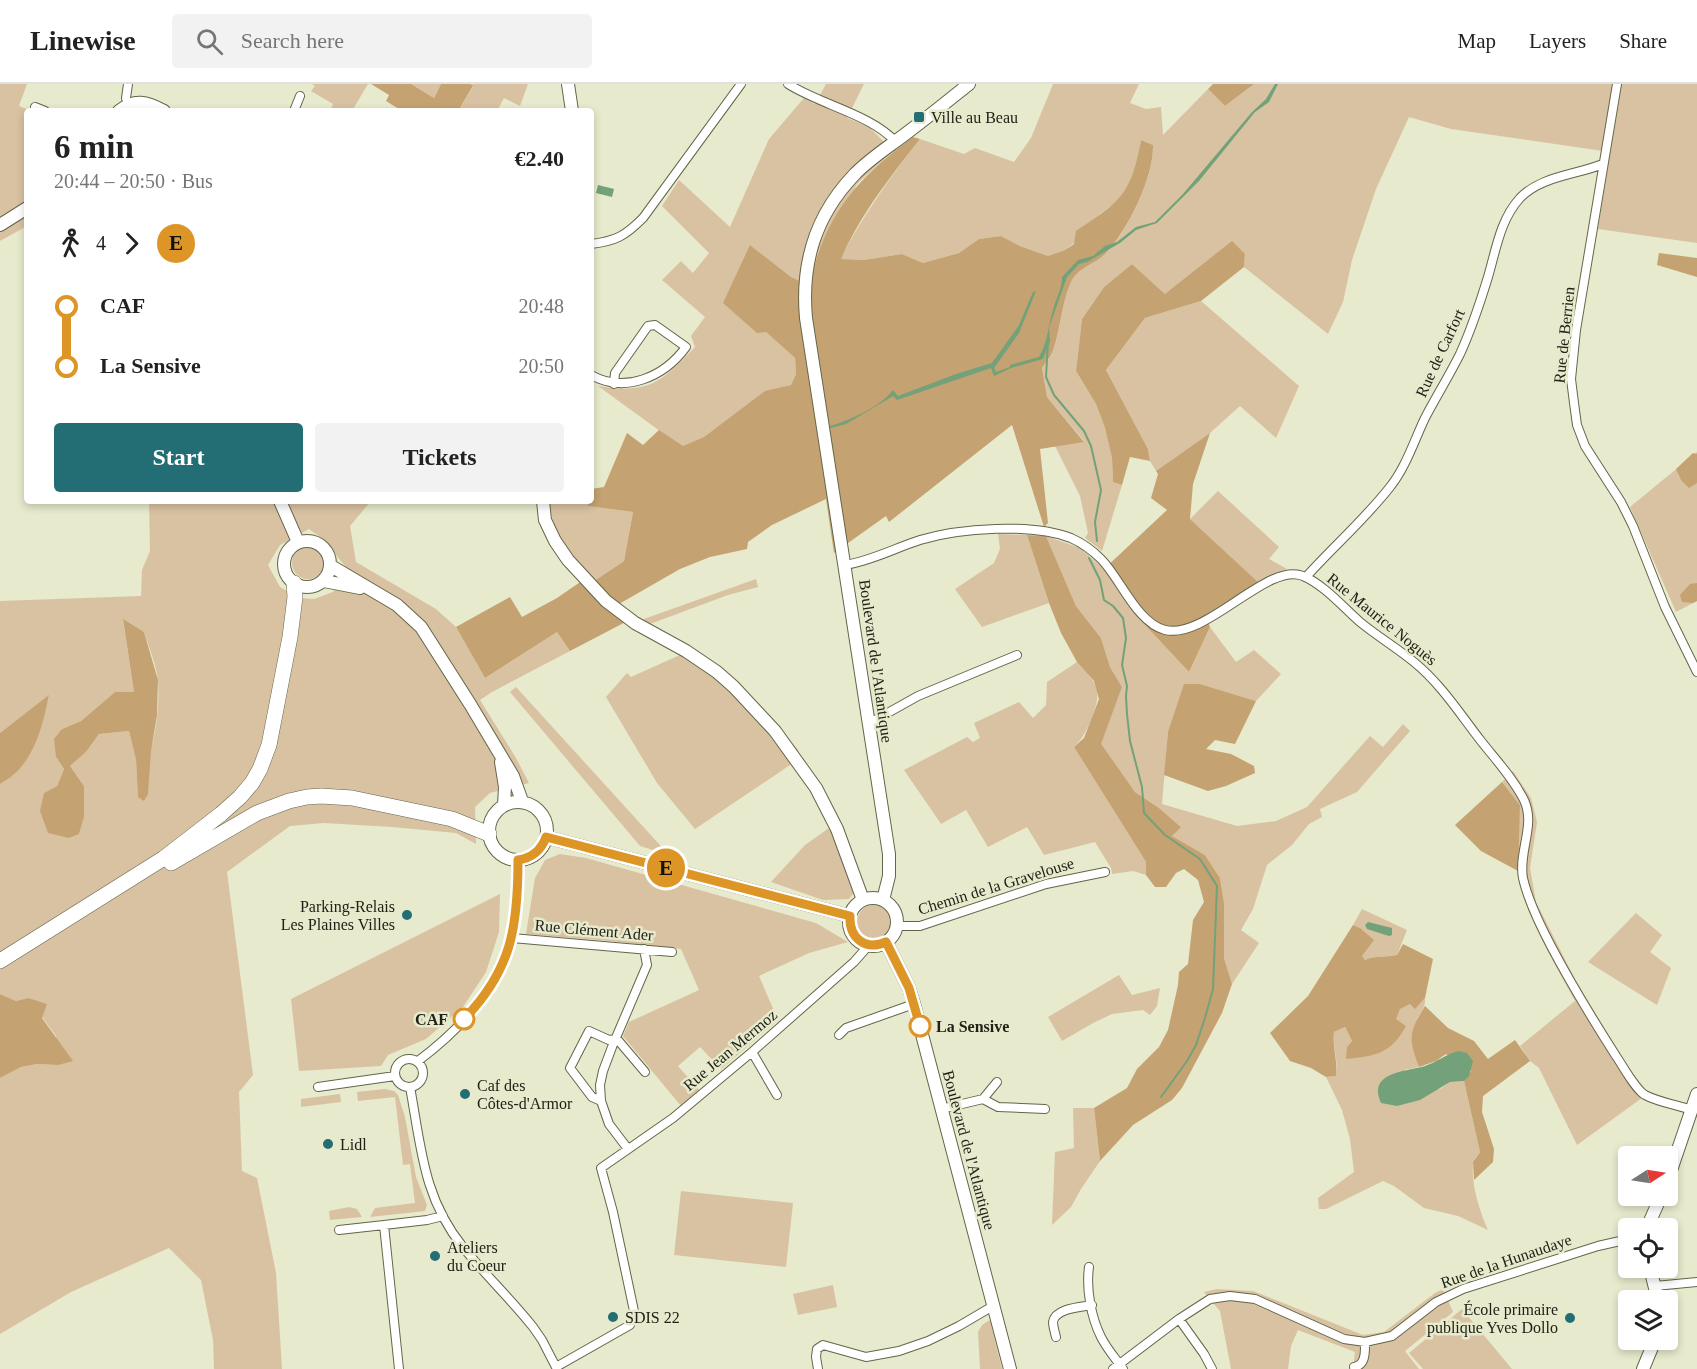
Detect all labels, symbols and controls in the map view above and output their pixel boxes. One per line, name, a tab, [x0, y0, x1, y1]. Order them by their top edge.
search box	[172, 14, 592, 68]
text: Linewise	[30, 25, 136, 56]
icon: search	[193, 25, 226, 58]
text: Search here	[241, 28, 344, 53]
text: Map	[1458, 29, 1496, 53]
text: Layers	[1529, 29, 1586, 53]
text: Share	[1619, 29, 1667, 53]
place label: Ville au Beau	[931, 109, 1018, 126]
marker: Ville au Beau	[912, 110, 926, 124]
text: 6 min	[54, 129, 134, 165]
text: €2.40	[515, 146, 564, 171]
text: 20:44 – 20:50 · Bus	[54, 170, 213, 192]
icon: walk	[54, 227, 87, 260]
icon: forward	[115, 227, 148, 260]
text: E	[169, 231, 183, 255]
text: 4	[96, 232, 106, 254]
street label: Rue de Berrien	[1550, 286, 1578, 384]
text: CAF	[100, 293, 145, 318]
text: 20:48	[518, 295, 564, 317]
street label: Rue de Carfort	[1412, 306, 1468, 400]
text: La Sensive	[100, 353, 201, 378]
text: 20:50	[518, 355, 564, 377]
button: Start	[54, 423, 303, 492]
button: Tickets	[315, 423, 564, 492]
street label: Rue Maurice Noguès	[1323, 570, 1440, 669]
street label: Boulevard de l'Atlantique	[855, 578, 896, 744]
line badge: E	[646, 848, 686, 888]
street label: Chemin de la Gravelouse	[916, 854, 1076, 918]
text: E	[659, 856, 673, 880]
place label: Parking-Relais Les Plaines Villes	[281, 898, 395, 933]
marker: Parking-Relais Les Plaines Villes	[400, 908, 414, 922]
street label: Rue Clément Ader	[534, 916, 655, 944]
street label: Rue Jean Mermoz	[680, 1006, 780, 1094]
marker: CAF	[453, 1008, 475, 1030]
place label: CAF	[415, 1011, 448, 1028]
marker: La Sensive	[909, 1015, 931, 1037]
place label: La Sensive	[936, 1018, 1009, 1035]
street label: Boulevard de l'Atlantique	[939, 1068, 999, 1232]
place label: Caf des Côtes-d'Armor	[477, 1077, 573, 1112]
marker: Caf des Côtes-d'Armor	[458, 1087, 472, 1101]
place label: Lidl	[340, 1136, 367, 1153]
marker: Lidl	[321, 1137, 335, 1151]
north arrow	[1618, 1146, 1678, 1206]
map controls	[1618, 1146, 1678, 1350]
button: locate	[1618, 1218, 1678, 1278]
street label: Rue de la Hunaudaye	[1438, 1231, 1574, 1292]
place label: Ateliers du Coeur	[447, 1239, 507, 1274]
marker: Ateliers du Coeur	[428, 1249, 442, 1263]
button: layers	[1618, 1290, 1678, 1350]
place label: École primaire publique Yves Dollo	[1427, 1300, 1558, 1337]
place label: SDIS 22	[625, 1309, 680, 1326]
marker: SDIS 22	[606, 1310, 620, 1324]
marker: École primaire publique Yves Dollo	[1563, 1311, 1577, 1325]

